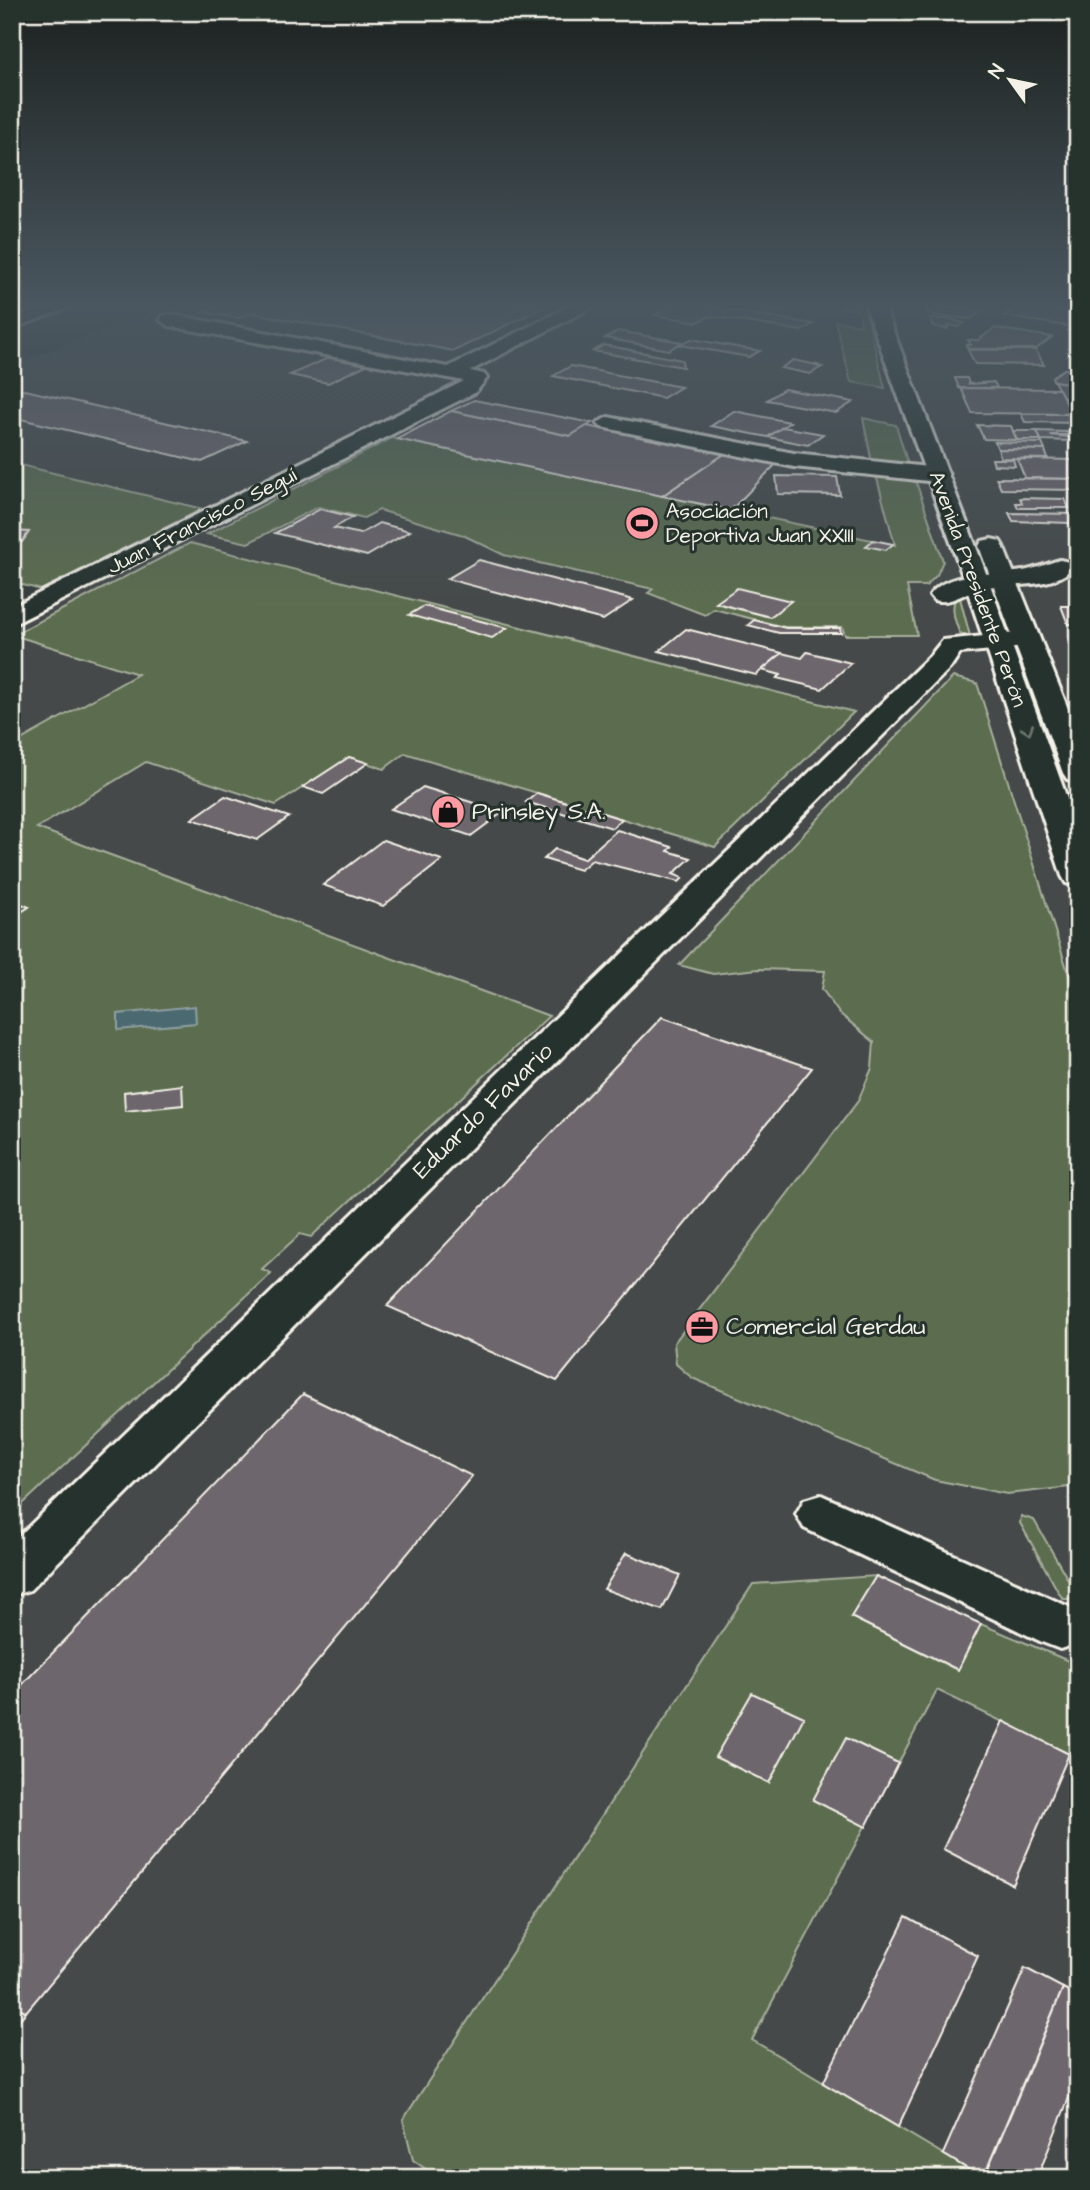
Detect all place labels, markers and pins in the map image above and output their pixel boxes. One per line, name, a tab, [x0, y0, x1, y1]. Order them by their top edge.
place label: Asociación Deportiva Juan XXIII	[666, 497, 854, 551]
sports icon: Asociación Deportiva Juan XXIII	[623, 504, 661, 542]
shop icon: Prinsley S.A.	[429, 793, 467, 831]
place label: Prinsley S.A.	[472, 795, 605, 830]
office icon: Comercial Gerdau	[683, 1308, 721, 1346]
place label: Comercial Gerdau	[726, 1310, 925, 1344]

